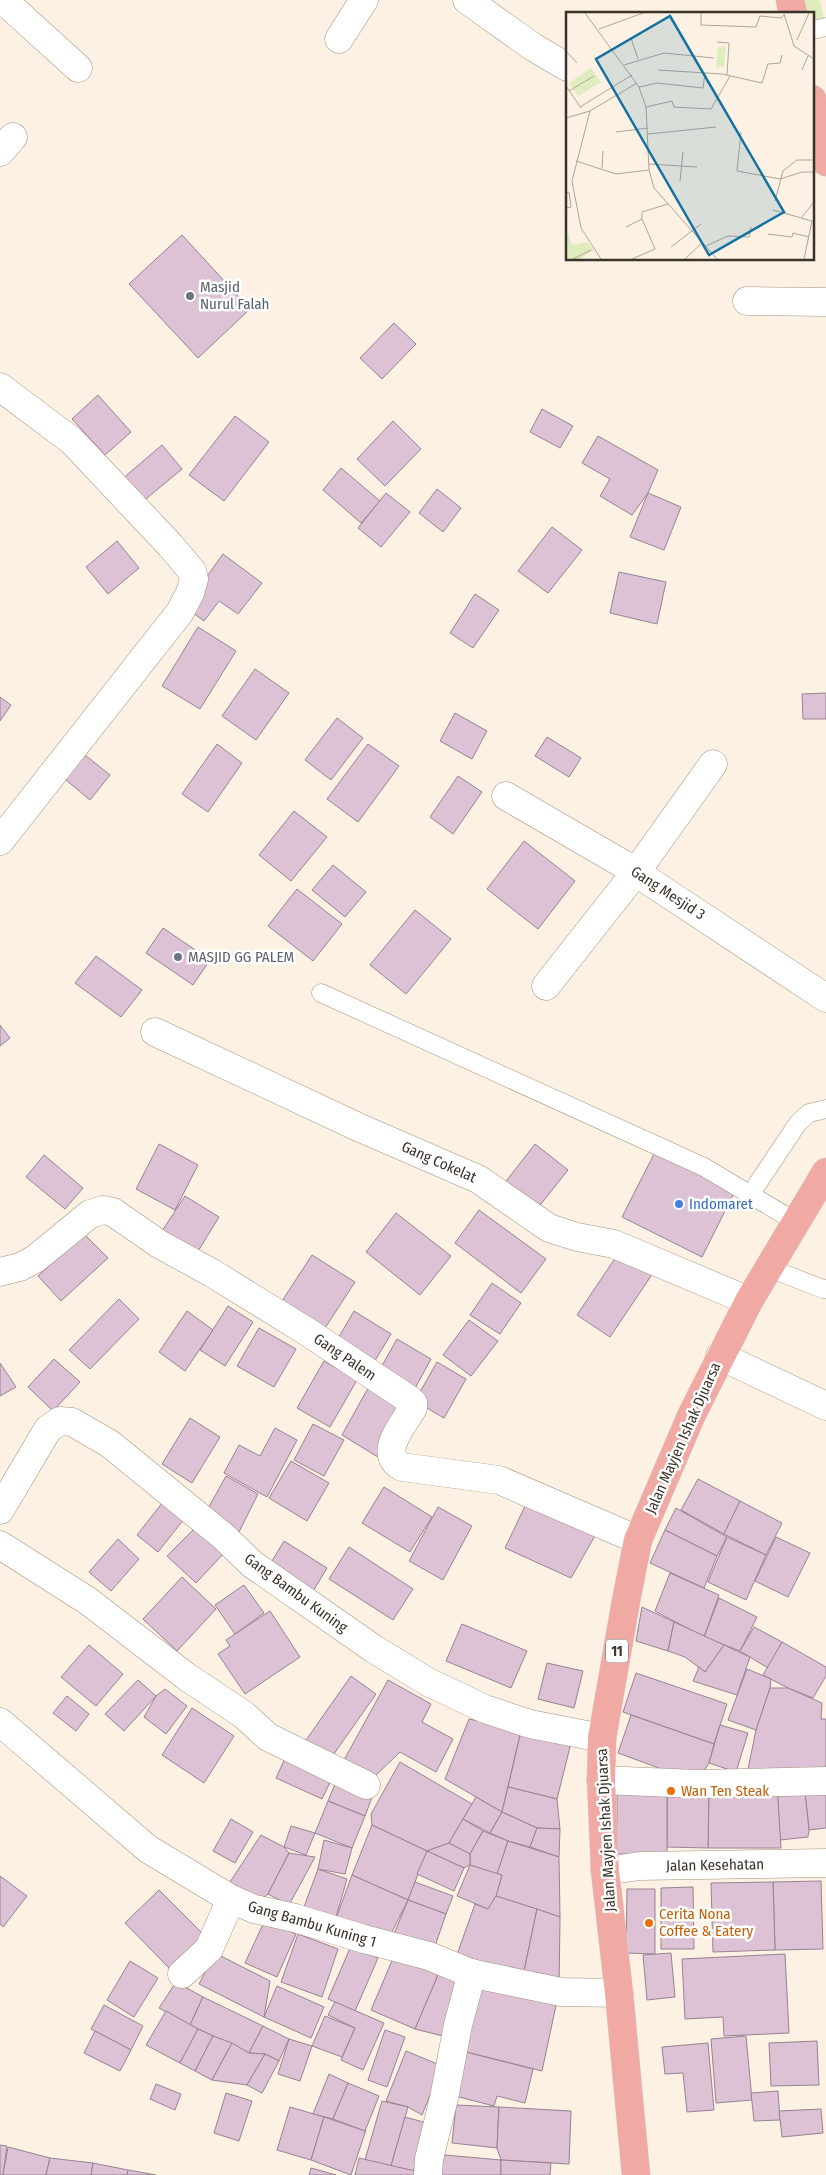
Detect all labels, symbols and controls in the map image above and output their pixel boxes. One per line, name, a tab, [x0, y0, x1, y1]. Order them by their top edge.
inset map	[566, 12, 814, 260]
place label: Masjid Nurul Falah	[200, 278, 270, 313]
marker: Masjid Nurul Falah	[184, 290, 196, 302]
street label: Gang Mesjid 3	[628, 862, 709, 924]
place label: MASJID GG PALEM	[188, 948, 294, 966]
marker: MASJID GG PALEM	[172, 951, 184, 963]
street label: Gang Cokelat	[399, 1137, 479, 1187]
place label: Indomaret	[689, 1195, 753, 1213]
marker: Indomaret	[673, 1198, 685, 1210]
street label: Gang Palem	[310, 1330, 380, 1384]
street label: Jalan Mayjen Ishak Djuarsa	[642, 1360, 724, 1516]
street label: Gang Bambu Kuning	[241, 1550, 351, 1636]
road number: 11	[606, 1640, 628, 1662]
street label: Jalan Mayjen Ishak Djuarsa	[593, 1748, 619, 1912]
place label: Wan Ten Steak	[681, 1782, 769, 1800]
marker: Wan Ten Steak	[665, 1785, 677, 1797]
street label: Jalan Kesehatan	[666, 1855, 764, 1875]
street label: Gang Bambu Kuning 1	[246, 1897, 378, 1951]
place label: Cerita Nona Coffee & Eatery	[659, 1905, 754, 1940]
marker: Cerita Nona Coffee & Eatery	[643, 1917, 655, 1929]

